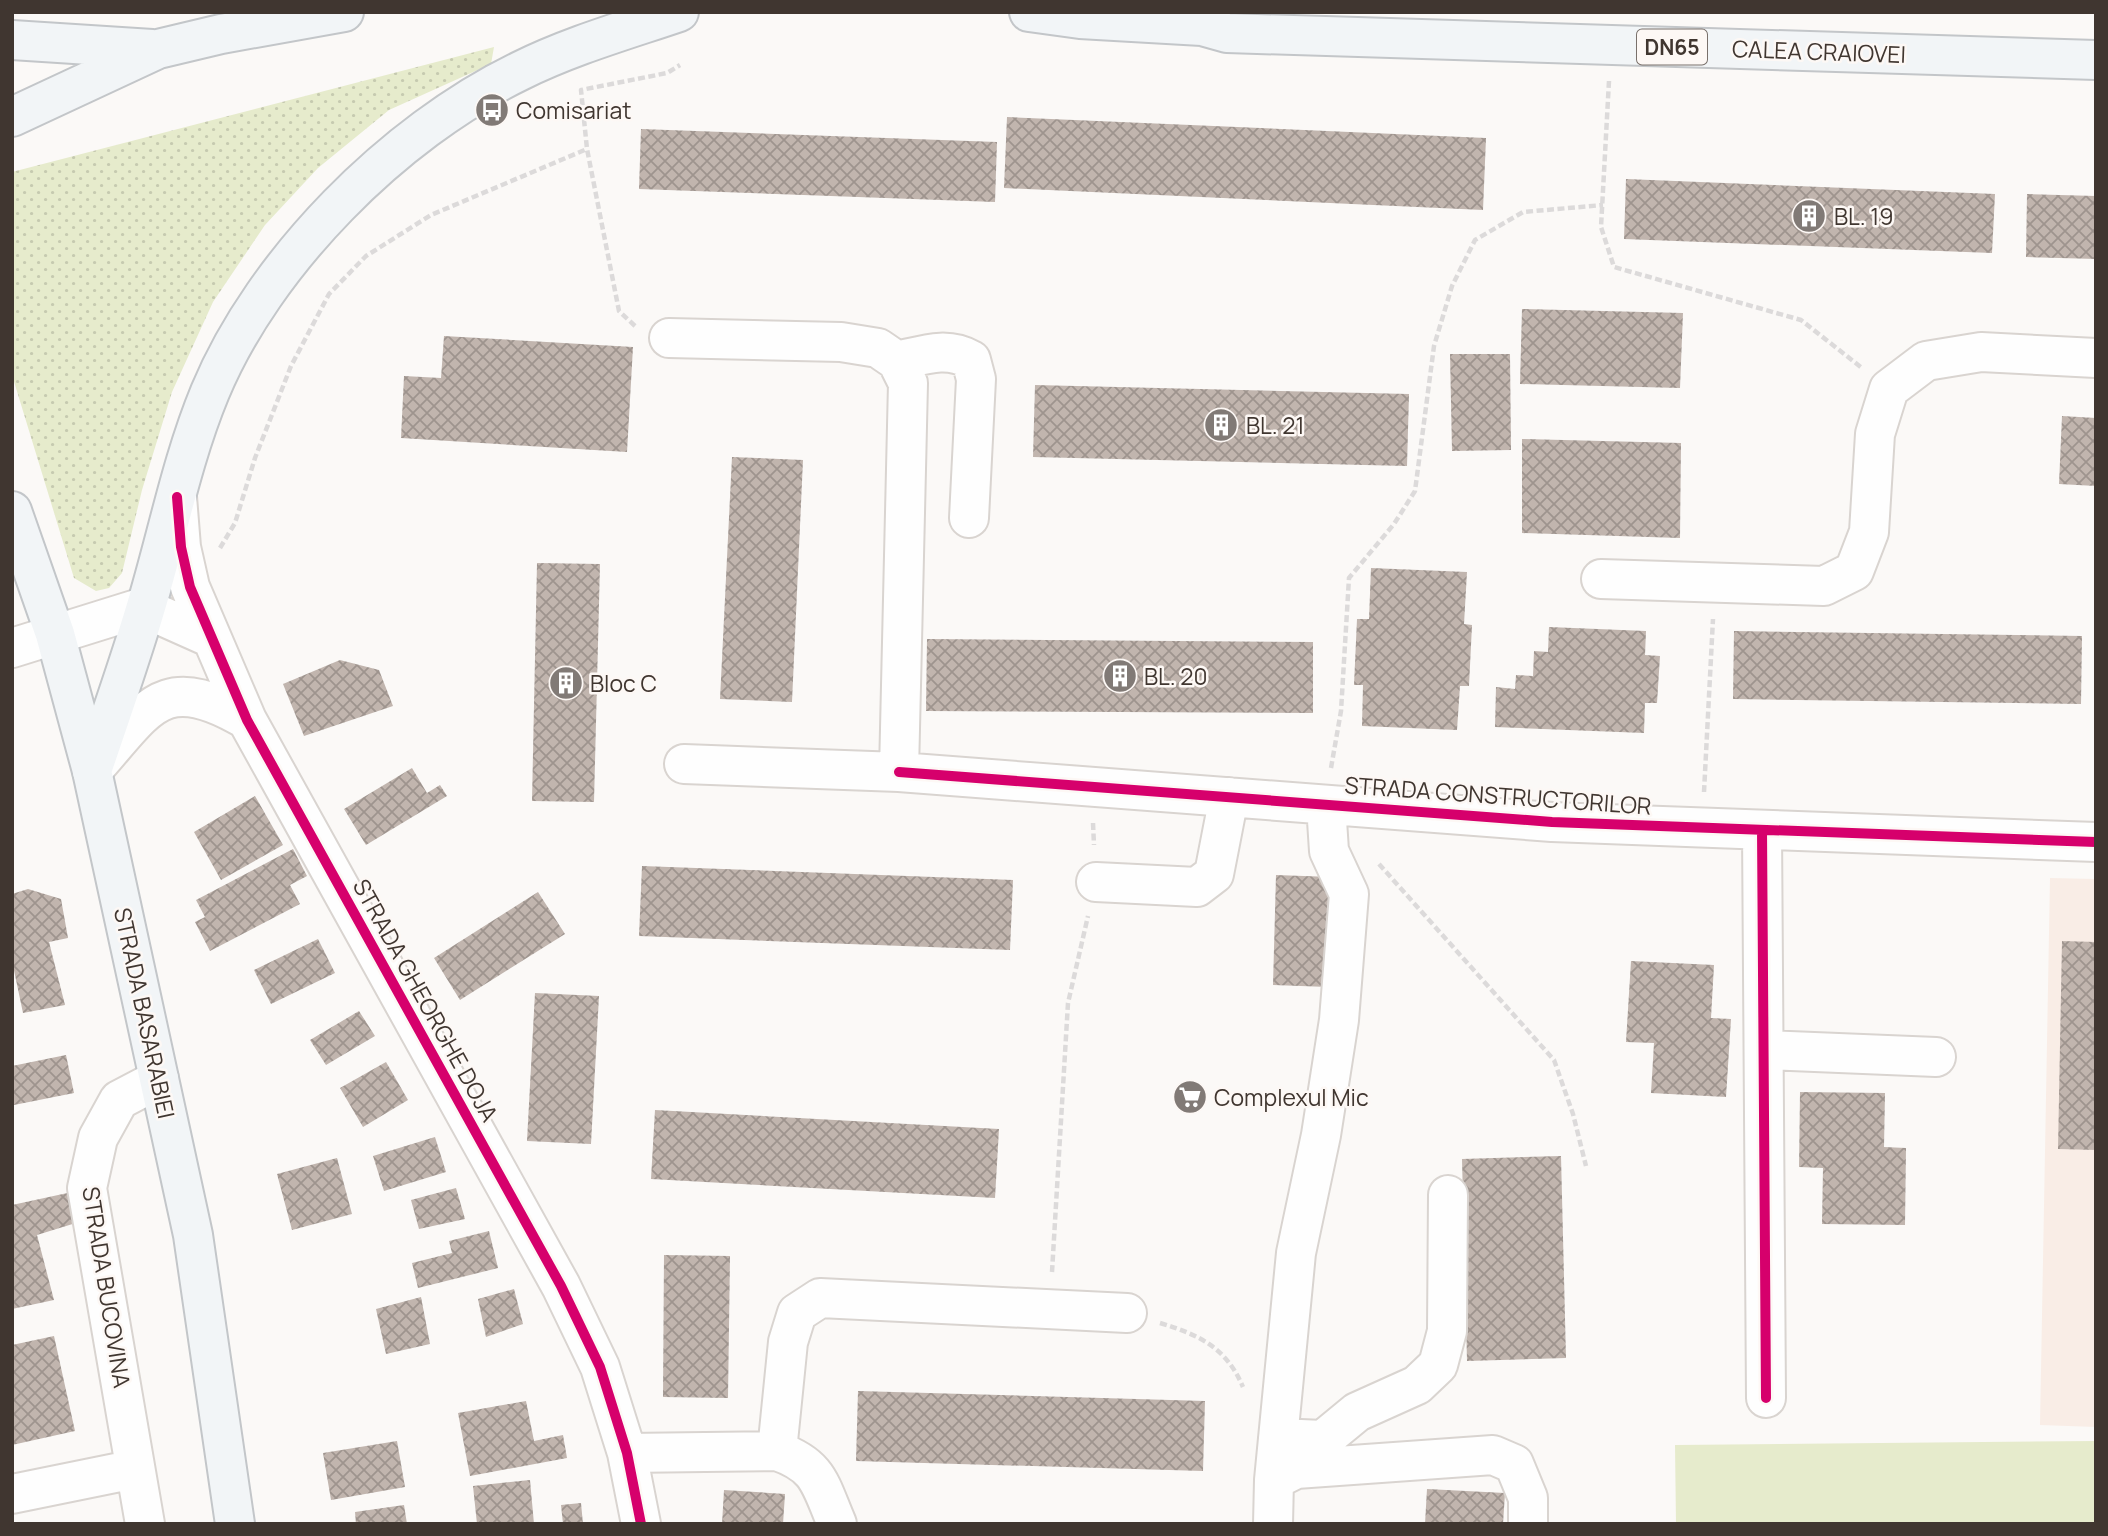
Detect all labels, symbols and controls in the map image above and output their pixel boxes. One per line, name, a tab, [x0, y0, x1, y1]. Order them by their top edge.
road number: DN65	[1637, 30, 1707, 64]
street label: CALEA CRAIOVEI	[1732, 32, 1906, 70]
bus stop icon: Comisariat	[473, 91, 511, 129]
place label: Comisariat	[516, 94, 631, 126]
building icon: BL. 19	[1790, 197, 1828, 235]
place label: BL. 19	[1834, 200, 1894, 232]
building icon: BL. 21	[1202, 406, 1240, 444]
place label: BL. 21	[1246, 409, 1304, 441]
building icon: BL. 20	[1101, 657, 1139, 695]
place label: BL. 20	[1144, 660, 1207, 692]
building icon: Bloc C	[547, 664, 585, 702]
place label: Bloc C	[590, 667, 657, 699]
street label: STRADA CONSTRUCTORILOR	[1343, 768, 1653, 822]
street label: STRADA GHEORGHE DOJA	[346, 873, 506, 1128]
street label: STRADA BASARABIEI	[107, 904, 183, 1122]
supermarket icon: Complexul Mic	[1171, 1078, 1209, 1116]
place label: Complexul Mic	[1214, 1081, 1369, 1113]
street label: STRADA BUCOVINA	[75, 1184, 139, 1390]

